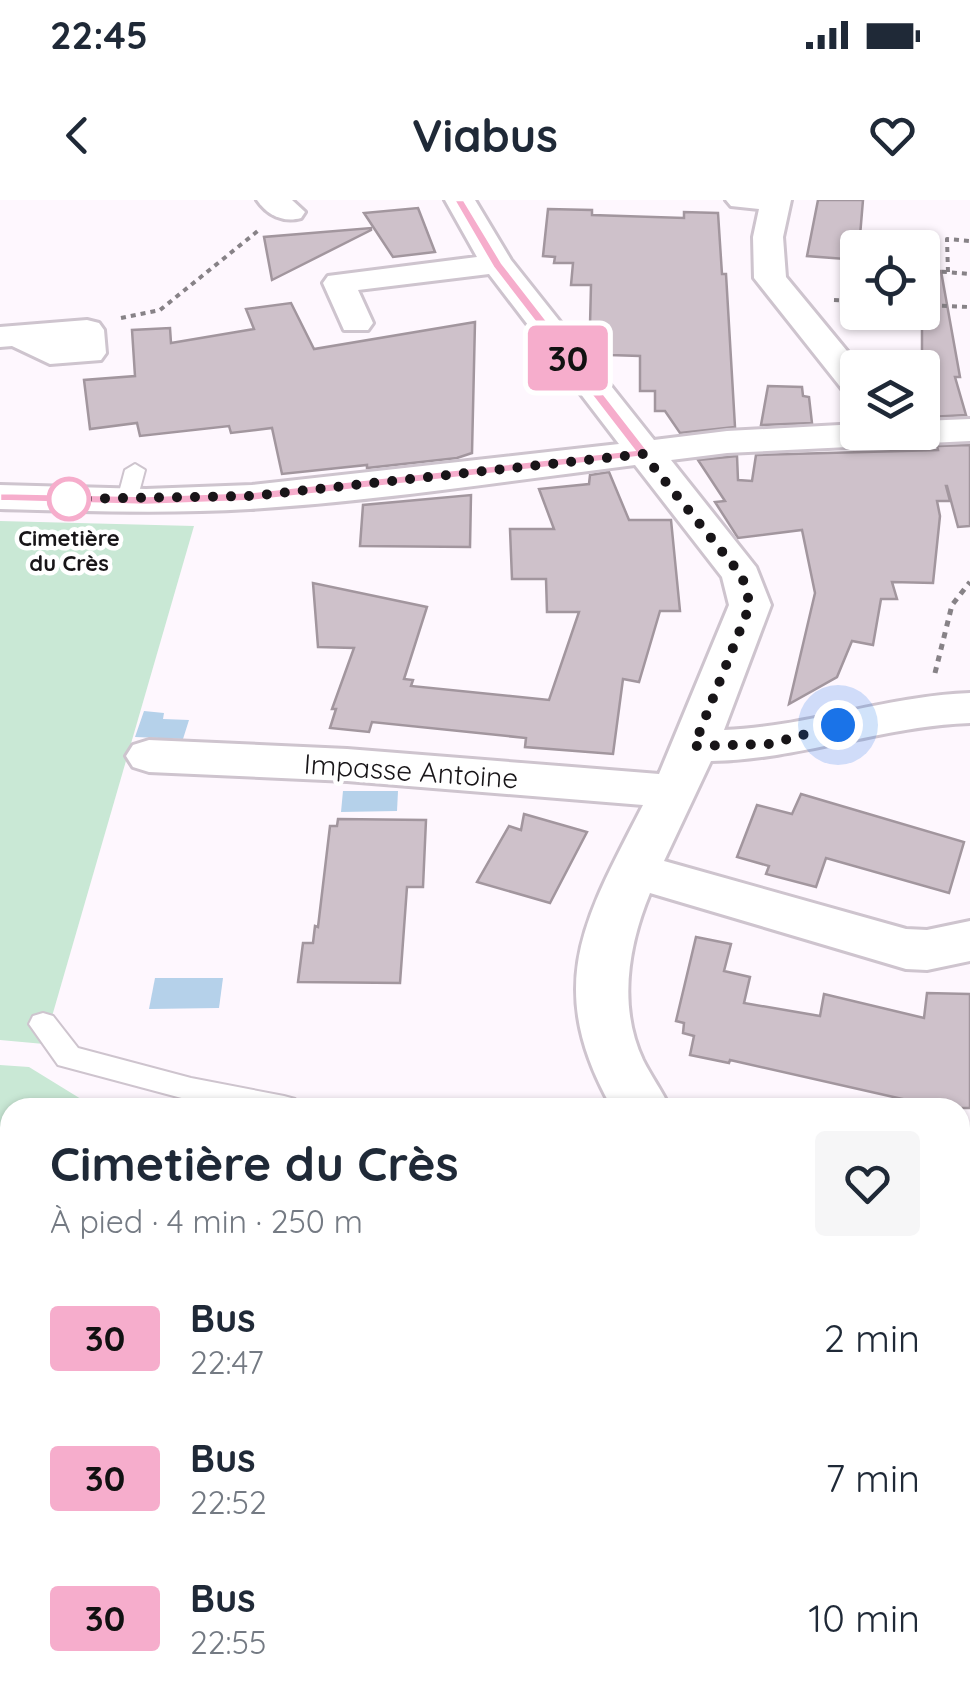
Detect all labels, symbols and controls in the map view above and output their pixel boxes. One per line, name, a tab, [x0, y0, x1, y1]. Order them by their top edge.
text: 22:45	[50, 11, 148, 59]
text: Viabus	[412, 107, 558, 163]
icon: back	[50, 108, 105, 163]
icon: heart	[865, 108, 920, 163]
map controls	[840, 230, 940, 450]
button: locate	[840, 230, 940, 330]
line badge: 30	[523, 326, 613, 390]
text: 30	[548, 336, 588, 380]
button: layers	[840, 350, 940, 450]
marker: Cimetière du Crès	[48, 478, 90, 520]
place label: Cimetière du Crès	[18, 524, 120, 577]
your location	[813, 700, 863, 750]
street label: Impasse Antoine	[303, 746, 519, 795]
button: heart	[815, 1131, 920, 1236]
text: Cimetière du Crès	[50, 1133, 459, 1193]
text: À pied · 4 min · 250 m	[50, 1201, 363, 1241]
text: Bus	[190, 1294, 256, 1342]
text: 2 min	[824, 1314, 920, 1362]
text: 30	[85, 1316, 125, 1360]
text: 22:47	[190, 1342, 264, 1382]
text: Bus	[190, 1434, 256, 1482]
text: 7 min	[825, 1454, 920, 1502]
text: 30	[85, 1456, 125, 1500]
text: 22:52	[190, 1482, 267, 1522]
text: Bus	[190, 1574, 256, 1622]
text: 10 min	[808, 1594, 920, 1642]
text: 30	[85, 1596, 125, 1640]
text: 22:55	[190, 1622, 266, 1662]

